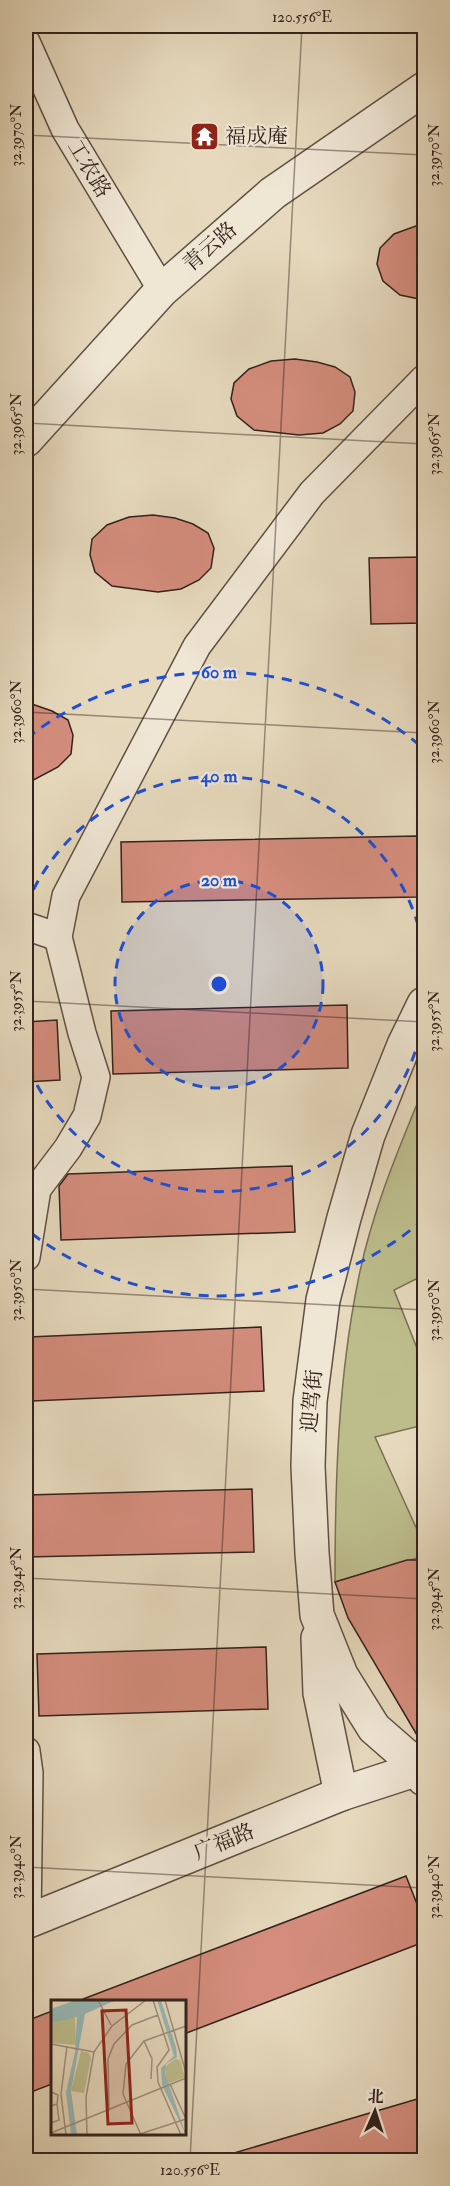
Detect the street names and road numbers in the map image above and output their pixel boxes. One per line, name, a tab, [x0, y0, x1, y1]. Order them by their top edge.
street label: 工农路	[61, 135, 117, 203]
street label: 青云路	[177, 216, 243, 278]
street label: 迎驾街	[296, 1368, 328, 1434]
street label: 广福路	[190, 1818, 258, 1866]

